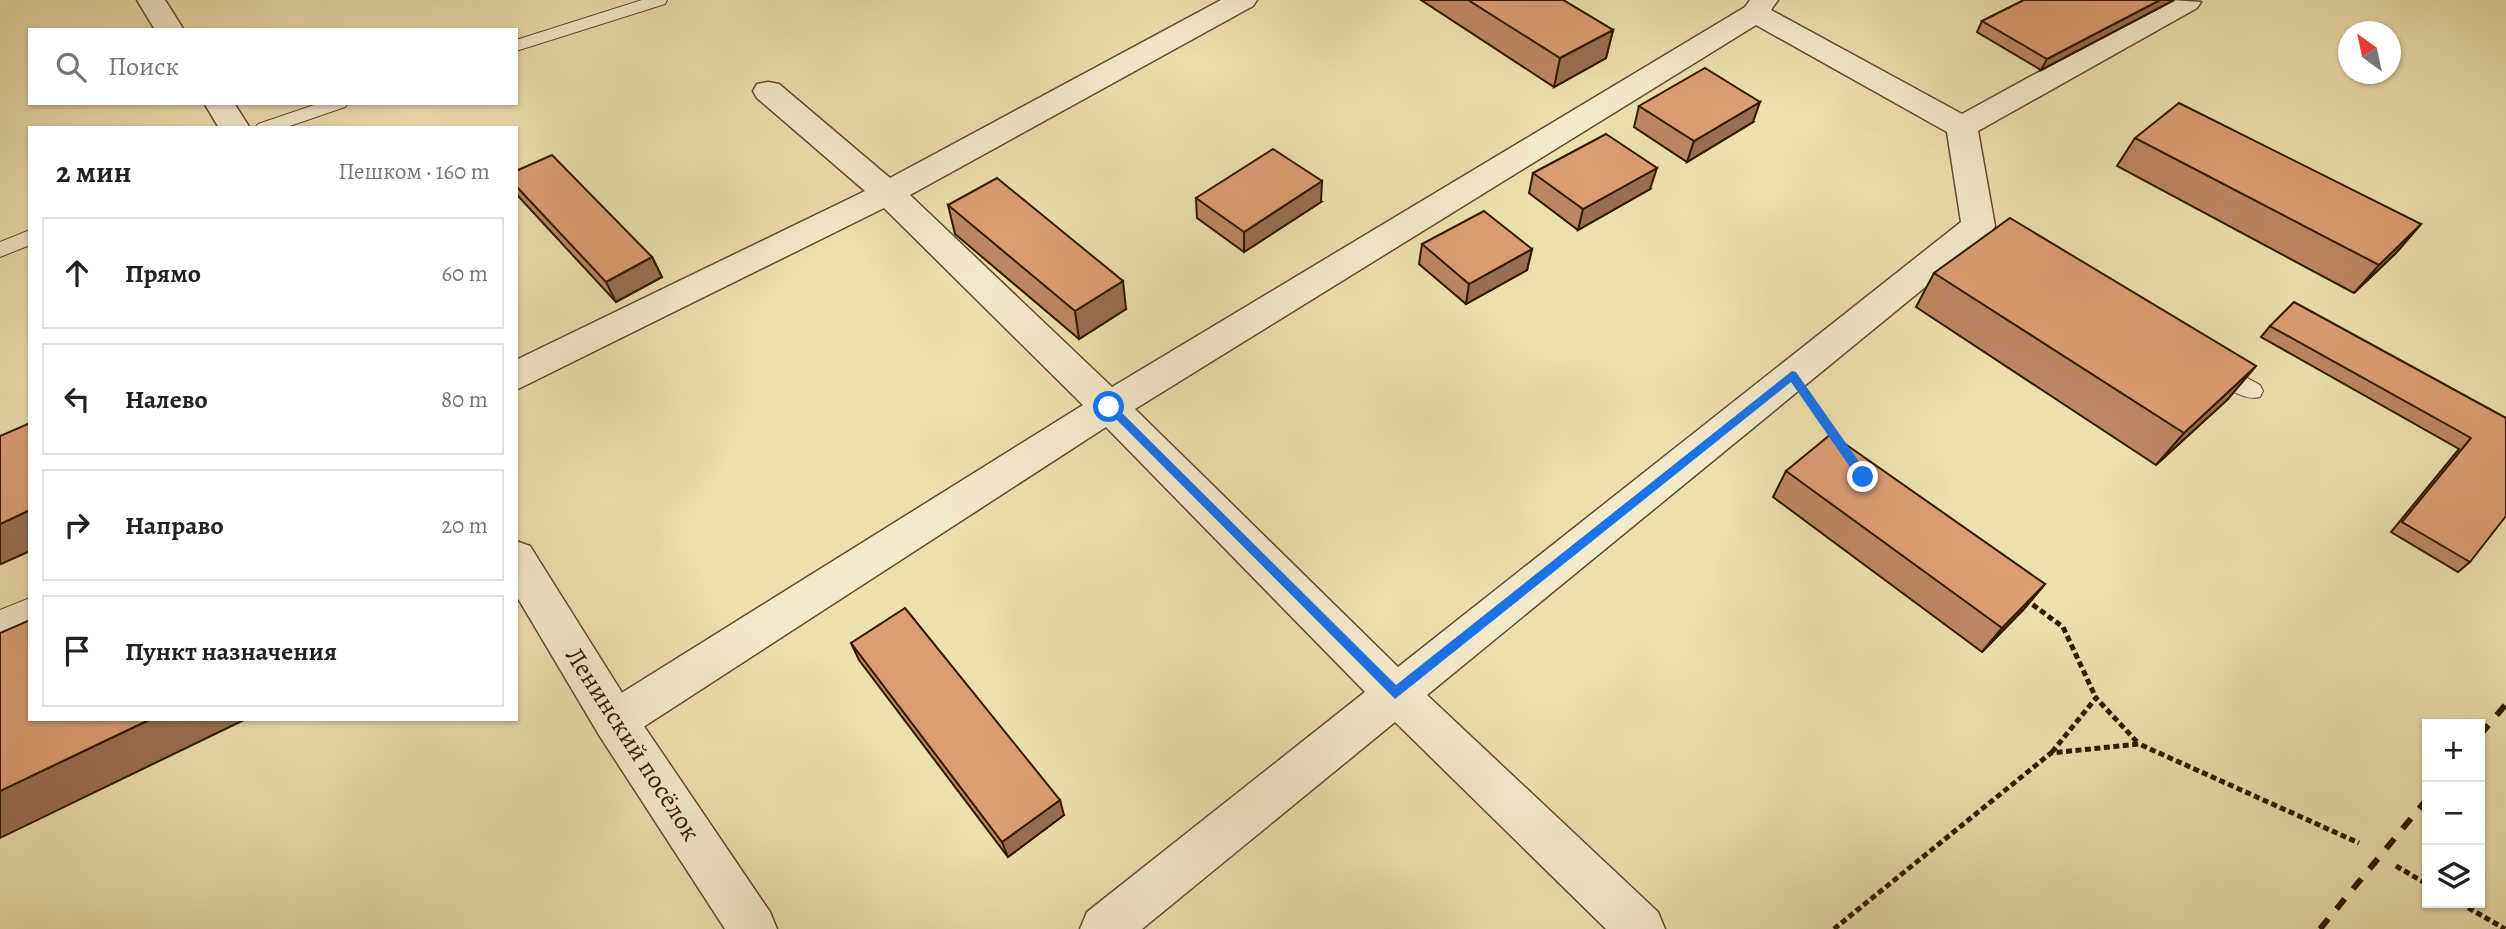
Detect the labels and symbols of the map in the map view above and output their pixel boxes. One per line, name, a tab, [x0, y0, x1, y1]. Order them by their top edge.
north arrow	[2338, 21, 2401, 84]
route start	[1093, 391, 1124, 422]
route end	[1847, 461, 1878, 492]
street label: Ленинский посёлок	[557, 640, 709, 848]

